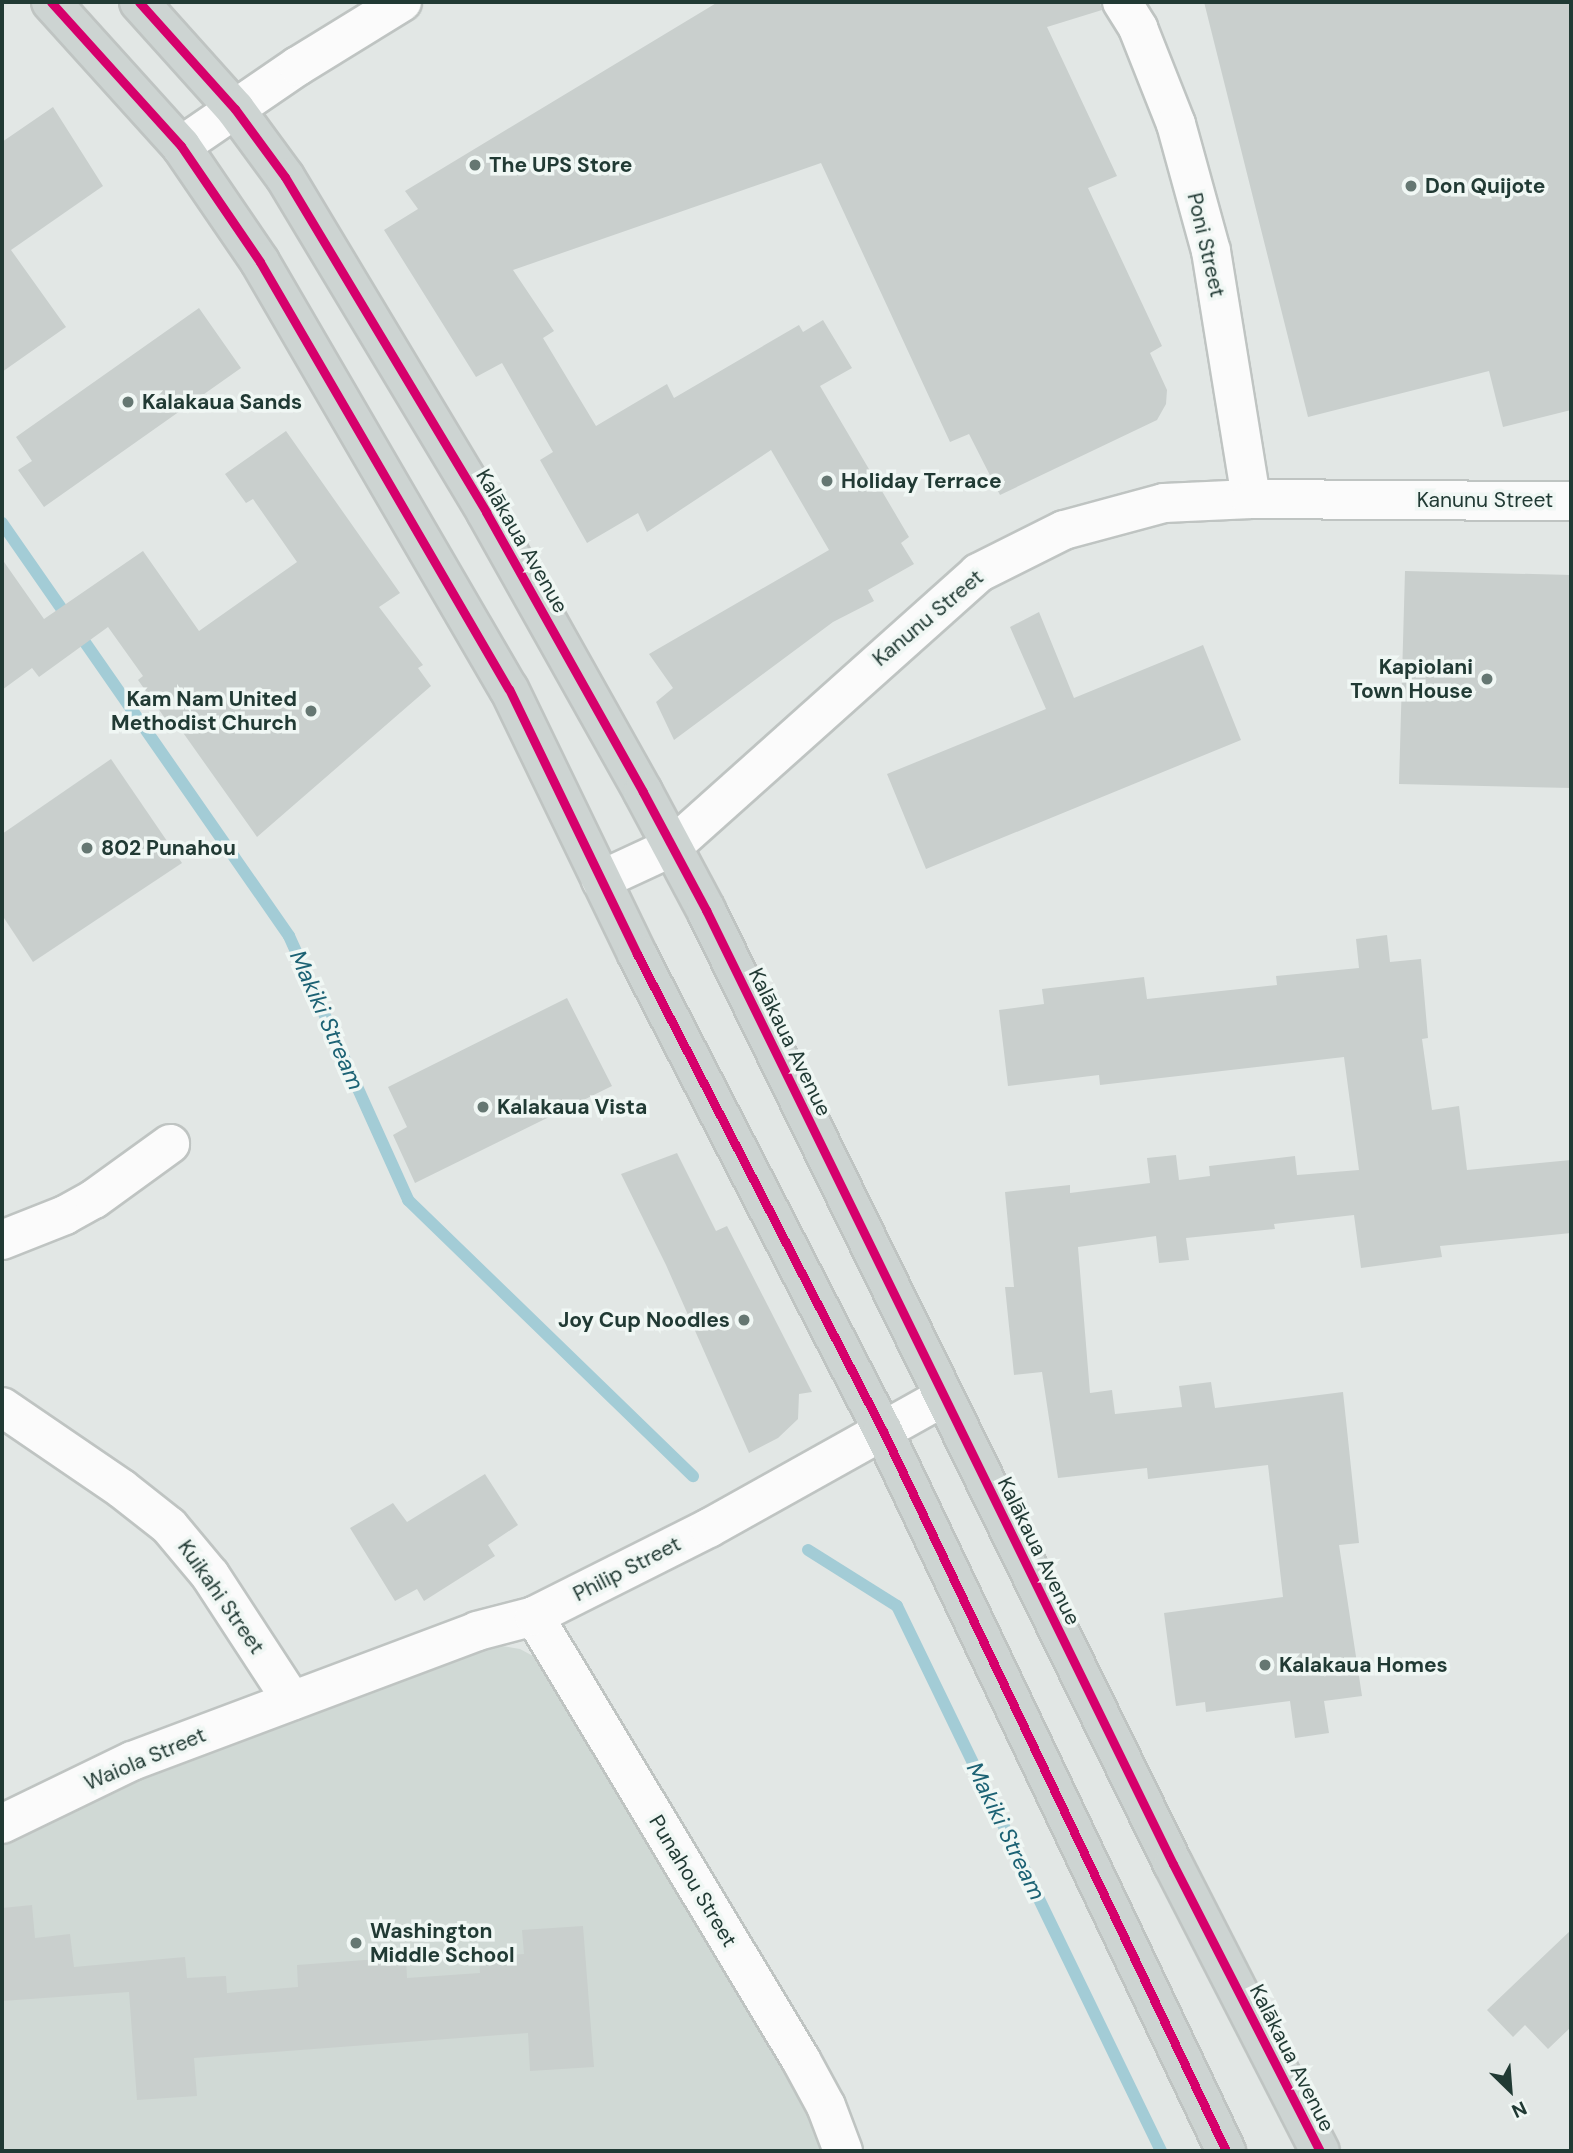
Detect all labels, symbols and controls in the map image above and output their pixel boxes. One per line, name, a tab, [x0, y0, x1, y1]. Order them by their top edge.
place label: The UPS Store	[489, 152, 632, 178]
marker: The UPS Store	[467, 157, 483, 173]
place label: Don Quijote	[1425, 173, 1545, 199]
marker: Don Quijote	[1403, 178, 1419, 194]
street label: Poni Street	[1182, 190, 1230, 300]
place label: Kalakaua Sands	[142, 389, 302, 415]
marker: Kalakaua Sands	[120, 394, 136, 410]
street label: Kalākaua Avenue	[471, 465, 573, 617]
place label: Holiday Terrace	[841, 468, 1002, 494]
marker: Holiday Terrace	[819, 473, 835, 489]
street label: Kanunu Street	[1417, 487, 1553, 513]
street label: Kanunu Street	[868, 564, 988, 672]
place label: Kapiolani Town House	[1350, 654, 1473, 704]
marker: Kapiolani Town House	[1479, 671, 1495, 687]
place label: Kam Nam United Methodist Church	[111, 686, 297, 736]
marker: Kam Nam United Methodist Church	[303, 703, 319, 719]
place label: 802 Punahou	[101, 835, 236, 861]
marker: 802 Punahou	[79, 840, 95, 856]
water label: Makiki Stream	[284, 946, 370, 1094]
street label: Kalākaua Avenue	[743, 964, 837, 1120]
place label: Kalakaua Vista	[497, 1094, 647, 1120]
marker: Kalakaua Vista	[475, 1099, 491, 1115]
place label: Joy Cup Noodles	[558, 1307, 730, 1333]
marker: Joy Cup Noodles	[736, 1312, 752, 1328]
street label: Kalākaua Avenue	[992, 1473, 1086, 1629]
street label: Philip Street	[569, 1531, 685, 1607]
street label: Kuikahi Street	[173, 1535, 269, 1659]
place label: Kalakaua Homes	[1279, 1652, 1448, 1678]
marker: Kalakaua Homes	[1257, 1657, 1273, 1673]
street label: Waiola Street	[81, 1722, 209, 1796]
water label: Makiki Stream	[961, 1758, 1051, 1904]
street label: Punahou Street	[644, 1811, 742, 1951]
place label: Washington Middle School	[370, 1918, 515, 1968]
marker: Washington Middle School	[348, 1935, 364, 1951]
street label: Kalākaua Avenue	[1244, 1980, 1340, 2136]
north arrow	[1475, 2055, 1545, 2125]
text: N	[1508, 2095, 1531, 2124]

